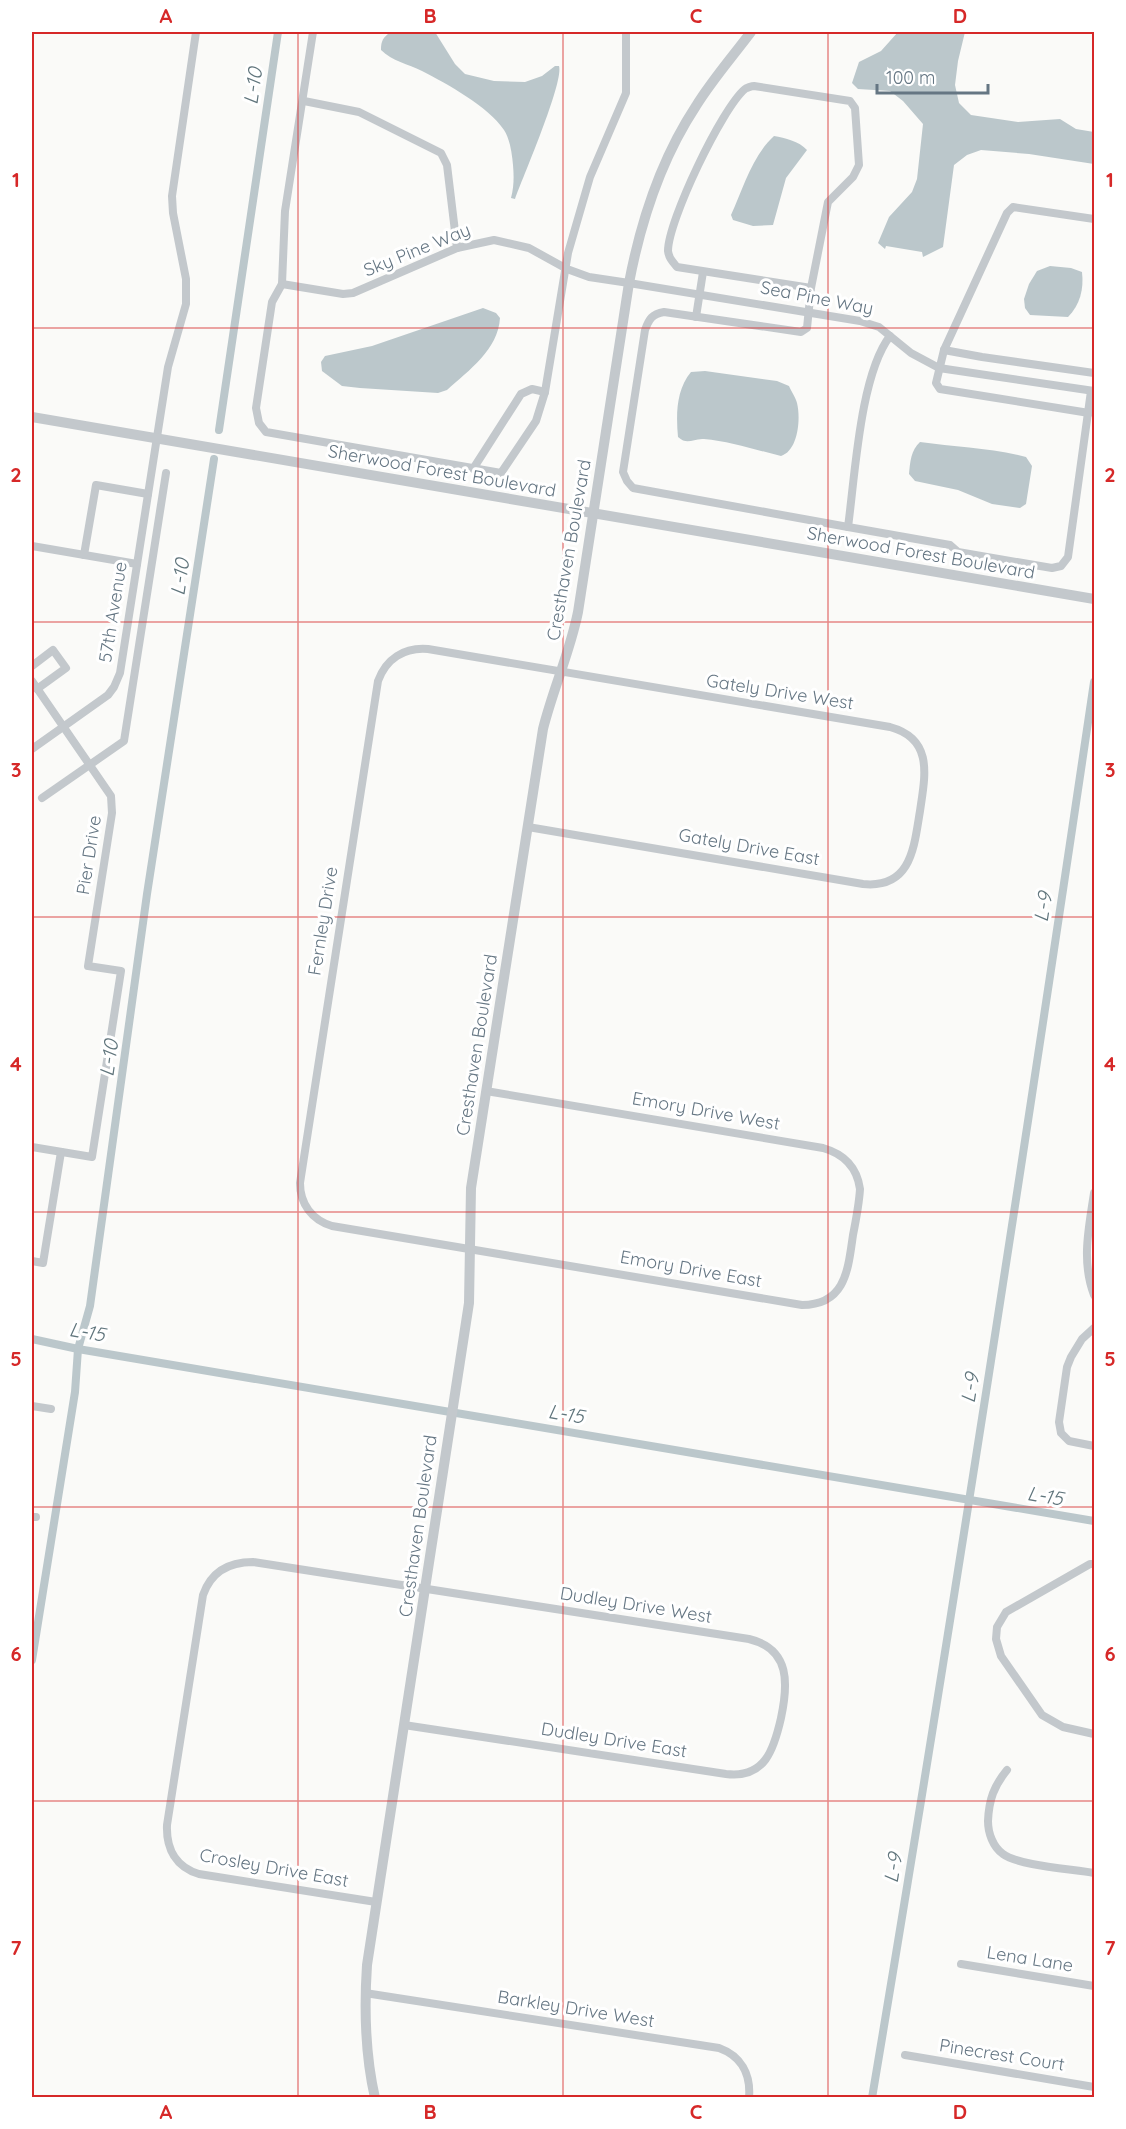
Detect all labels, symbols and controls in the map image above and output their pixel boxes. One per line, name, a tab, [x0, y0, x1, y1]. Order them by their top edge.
text: A	[160, 3, 173, 28]
text: B	[423, 3, 437, 28]
text: C	[690, 3, 703, 28]
text: D	[953, 3, 967, 28]
scale bar	[877, 57, 988, 95]
water label: L-10	[238, 64, 268, 106]
text: 100 m	[886, 66, 935, 89]
text: 1	[12, 167, 20, 192]
text: 1	[1106, 167, 1114, 192]
street label: Sky Pine Way	[360, 218, 474, 281]
street label: Sea Pine Way	[759, 275, 876, 320]
street label: Sherwood Forest Boulevard	[326, 439, 558, 502]
street label: Cresthaven Boulevard	[541, 458, 596, 642]
text: 2	[10, 462, 22, 487]
text: 2	[1104, 462, 1116, 487]
street label: Sherwood Forest Boulevard	[805, 521, 1037, 584]
water label: L-10	[165, 555, 195, 597]
street label: 57th Avenue	[93, 560, 132, 664]
street label: Gately Drive West	[705, 668, 855, 715]
text: 3	[11, 757, 21, 782]
text: 3	[1105, 757, 1115, 782]
street label: Pier Drive	[71, 814, 106, 896]
street label: Gately Drive East	[677, 823, 821, 870]
street label: Fernley Drive	[303, 865, 342, 977]
water label: L-9	[1028, 889, 1057, 923]
street label: Cresthaven Boulevard	[451, 952, 502, 1137]
water label: L-10	[94, 1036, 124, 1078]
text: 4	[10, 1051, 22, 1076]
text: 4	[1104, 1051, 1116, 1076]
street label: Emory Drive West	[630, 1086, 782, 1135]
street label: Emory Drive East	[618, 1245, 764, 1292]
water label: L-15	[67, 1316, 109, 1347]
text: 5	[10, 1346, 22, 1371]
text: 5	[1104, 1346, 1116, 1371]
water label: L-9	[955, 1370, 984, 1404]
water label: L-15	[546, 1398, 588, 1429]
street label: Cresthaven Boulevard	[393, 1433, 442, 1618]
water label: L-15	[1025, 1480, 1067, 1511]
street label: Dudley Drive West	[559, 1581, 714, 1628]
text: 6	[10, 1641, 22, 1666]
text: 6	[1104, 1641, 1116, 1666]
street label: Dudley Drive East	[540, 1717, 689, 1762]
street label: Crosley Drive East	[198, 1843, 350, 1892]
water label: L-9	[878, 1850, 907, 1884]
text: 7	[11, 1935, 22, 1960]
text: 7	[1105, 1935, 1116, 1960]
street label: Lena Lane	[985, 1940, 1075, 1977]
street label: Barkley Drive West	[496, 1985, 656, 2032]
street label: Pinecrest Court	[938, 2033, 1066, 2076]
text: A	[160, 2099, 173, 2124]
text: B	[423, 2099, 437, 2124]
text: C	[690, 2099, 703, 2124]
text: D	[953, 2099, 967, 2124]

